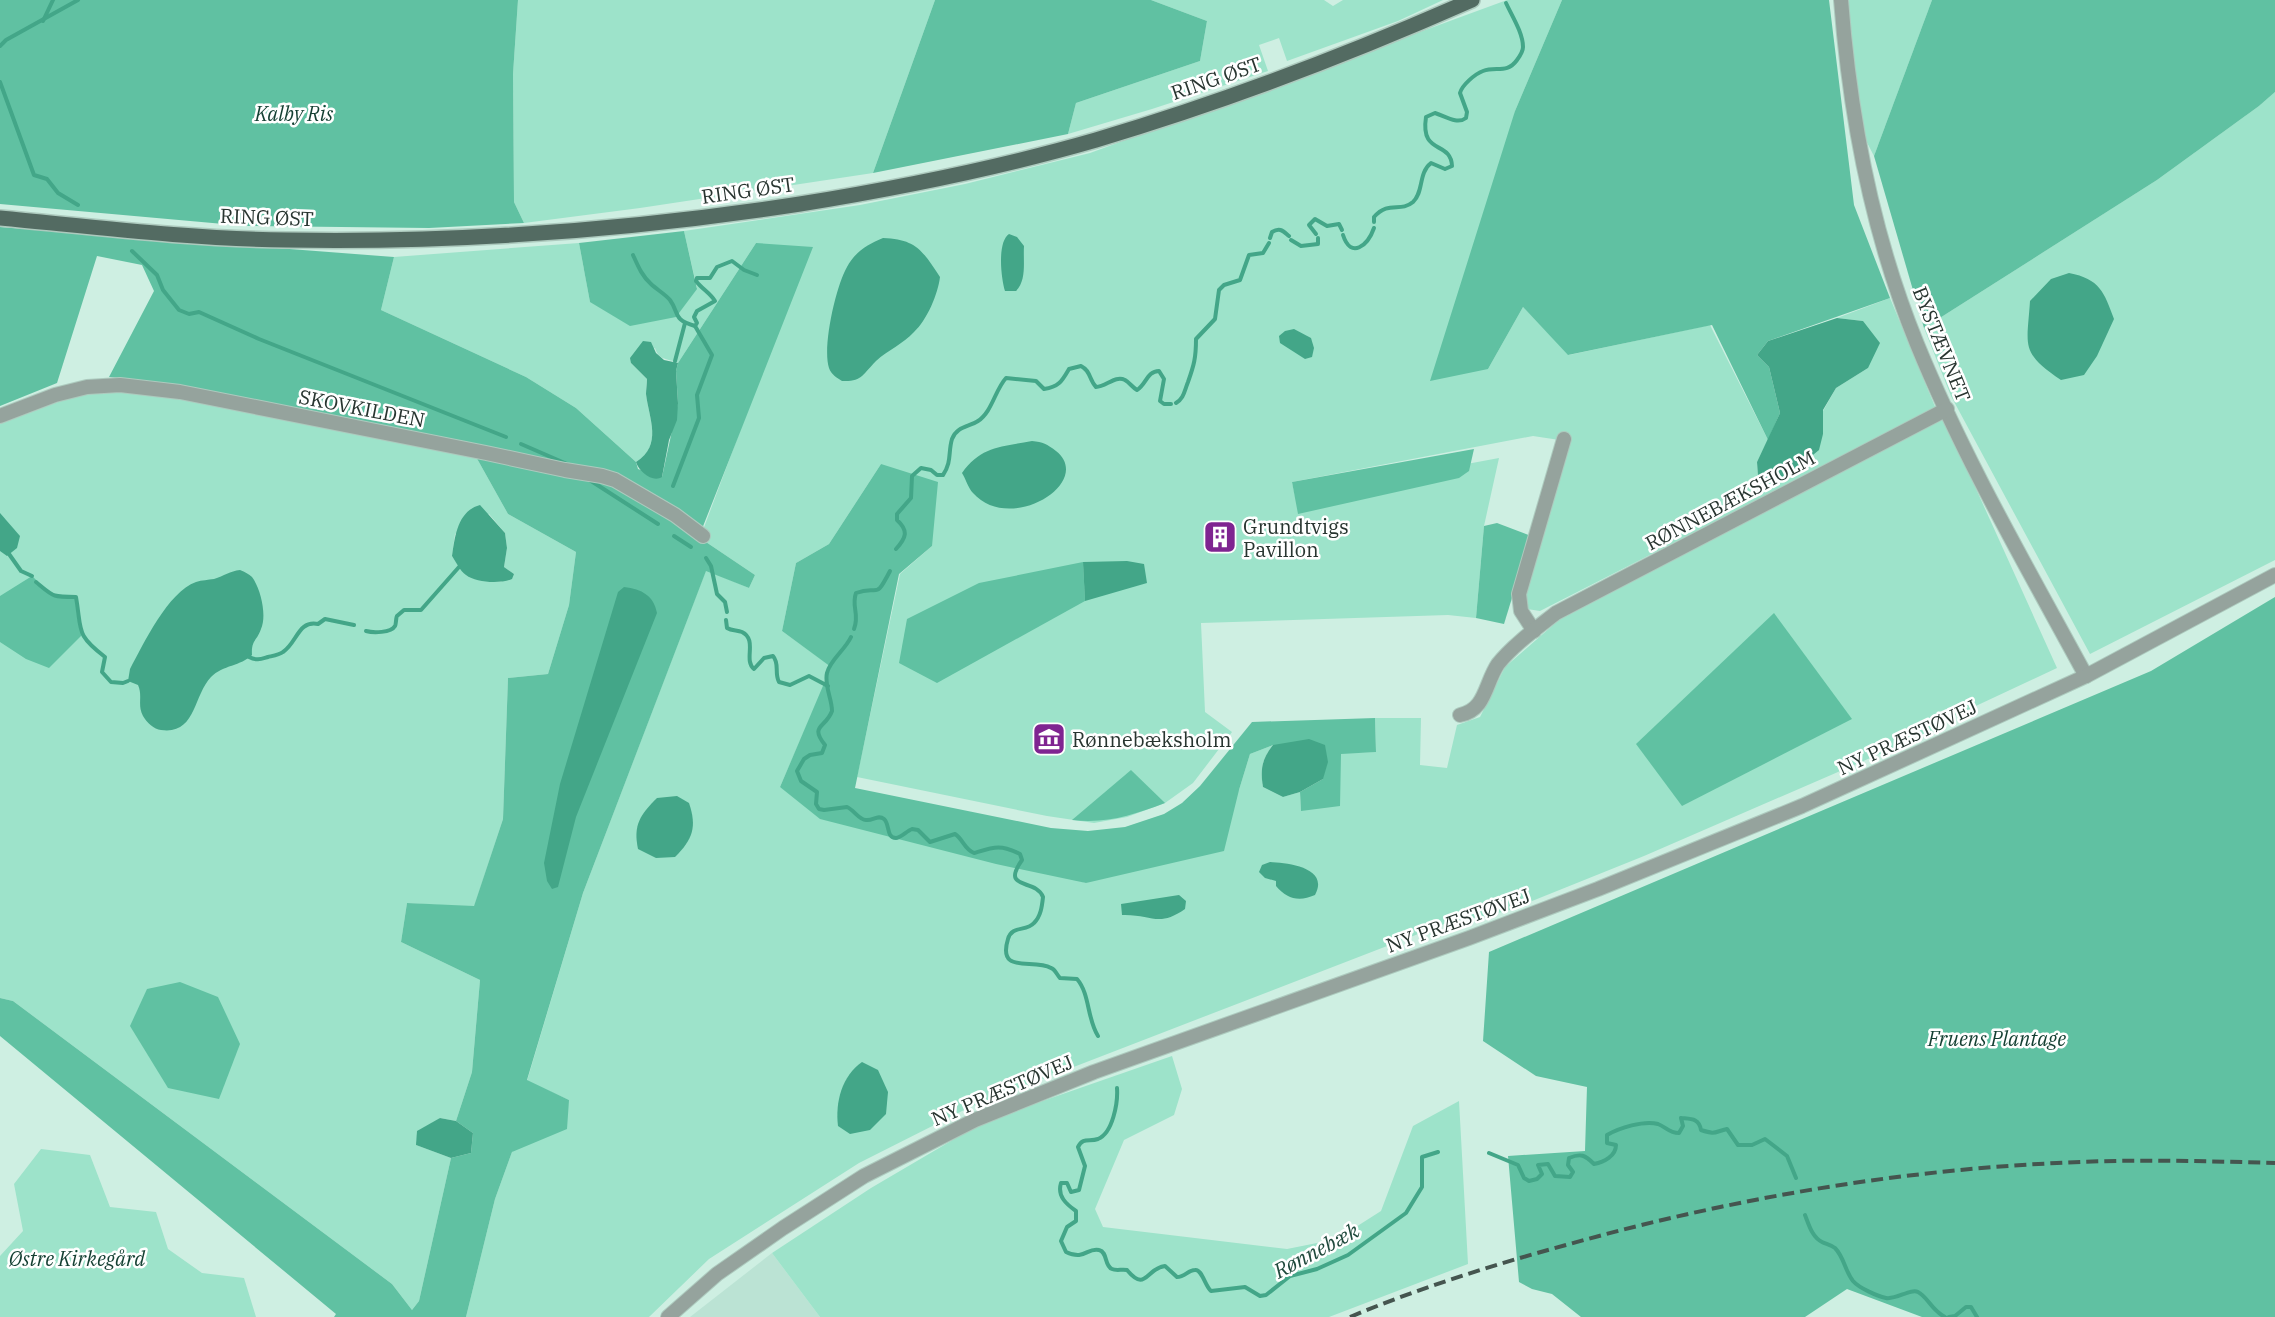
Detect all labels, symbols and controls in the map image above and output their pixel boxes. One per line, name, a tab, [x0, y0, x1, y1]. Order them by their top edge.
street label: RING ØST	[1167, 50, 1265, 106]
park label: Kalby Ris	[254, 100, 334, 127]
street label: RING ØST	[700, 170, 796, 210]
street label: RING ØST	[220, 202, 314, 232]
street label: BYSTÆVNET	[1907, 282, 1977, 406]
street label: SKOVKILDEN	[297, 383, 427, 433]
street label: RØNNEBÆKSHOLM	[1640, 444, 1820, 556]
place label: Grundtvigs Pavillon	[1243, 513, 1349, 563]
building icon: Grundtvigs Pavillon	[1202, 519, 1238, 555]
street label: NY PRÆSTØVEJ	[1833, 693, 1981, 781]
museum icon: Rønnebæksholm	[1031, 721, 1067, 757]
place label: Rønnebæksholm	[1072, 726, 1232, 753]
street label: NY PRÆSTØVEJ	[1382, 881, 1534, 959]
park label: Fruens Plantage	[1927, 1025, 2066, 1052]
street label: NY PRÆSTØVEJ	[927, 1048, 1077, 1132]
water label: Rønnebæk	[1267, 1215, 1364, 1285]
park label: Østre Kirkegård	[9, 1245, 146, 1272]

